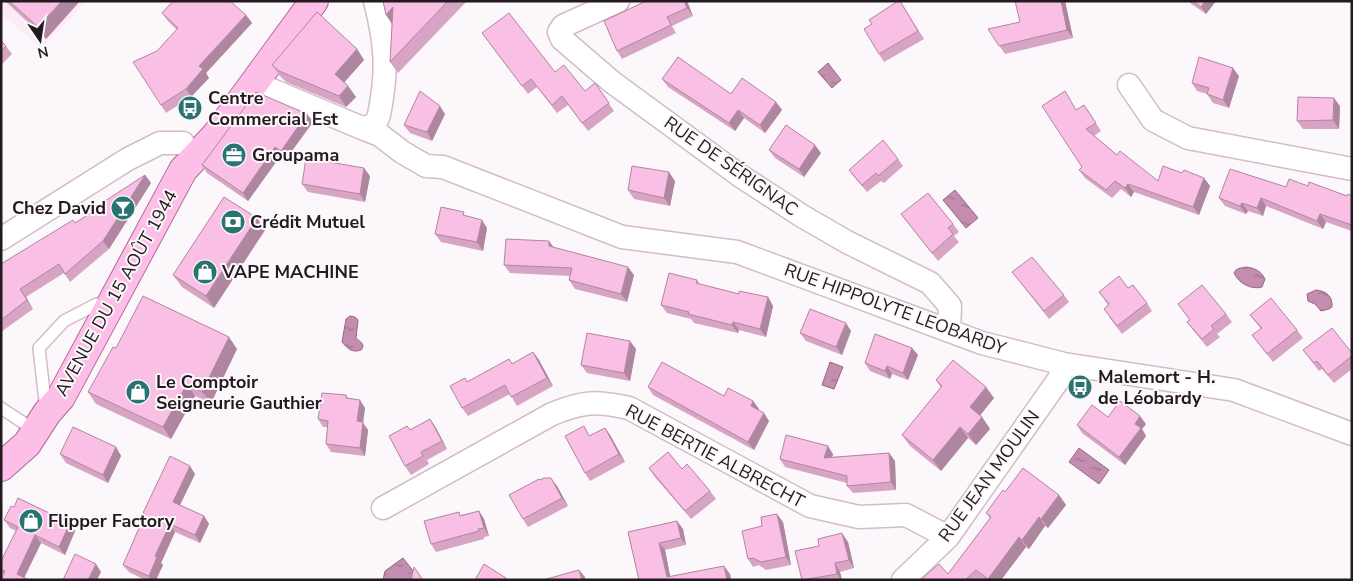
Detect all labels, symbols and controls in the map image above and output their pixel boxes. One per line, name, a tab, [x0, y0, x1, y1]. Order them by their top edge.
north arrow	[15, 15, 65, 65]
text: N	[36, 42, 50, 63]
place label: Centre Commercial Est	[208, 86, 338, 131]
bus stop icon: Centre Commercial Est	[177, 95, 203, 121]
street label: RUE DE SÉRIGNAC	[659, 111, 803, 221]
office icon: Groupama	[221, 142, 247, 168]
place label: Groupama	[252, 143, 339, 167]
street label: AVENUE DU 15 AOÛT 1944	[49, 185, 183, 400]
bar icon: Chez David	[110, 195, 136, 221]
place label: Chez David	[12, 196, 106, 220]
bank icon: Crédit Mutuel	[220, 209, 246, 235]
place label: Crédit Mutuel	[250, 210, 365, 234]
street label: RUE HIPPOLYTE LEOBARDY	[781, 258, 1009, 360]
shop icon: VAPE MACHINE	[192, 259, 218, 285]
place label: VAPE MACHINE	[221, 260, 359, 284]
place label: Malemort - H. de Léobardy	[1098, 365, 1215, 410]
place label: Le Comptoir Seigneurie Gauthier	[156, 370, 322, 415]
bus stop icon: Malemort - H. de Léobardy	[1067, 374, 1093, 400]
shop icon: Le Comptoir Seigneurie Gauthier	[125, 379, 151, 405]
street label: RUE BERTIE ALBRECHT	[621, 399, 809, 513]
street label: RUE JEAN MOULIN	[933, 405, 1045, 547]
shop icon: Flipper Factory	[18, 508, 44, 534]
place label: Flipper Factory	[48, 509, 175, 533]

